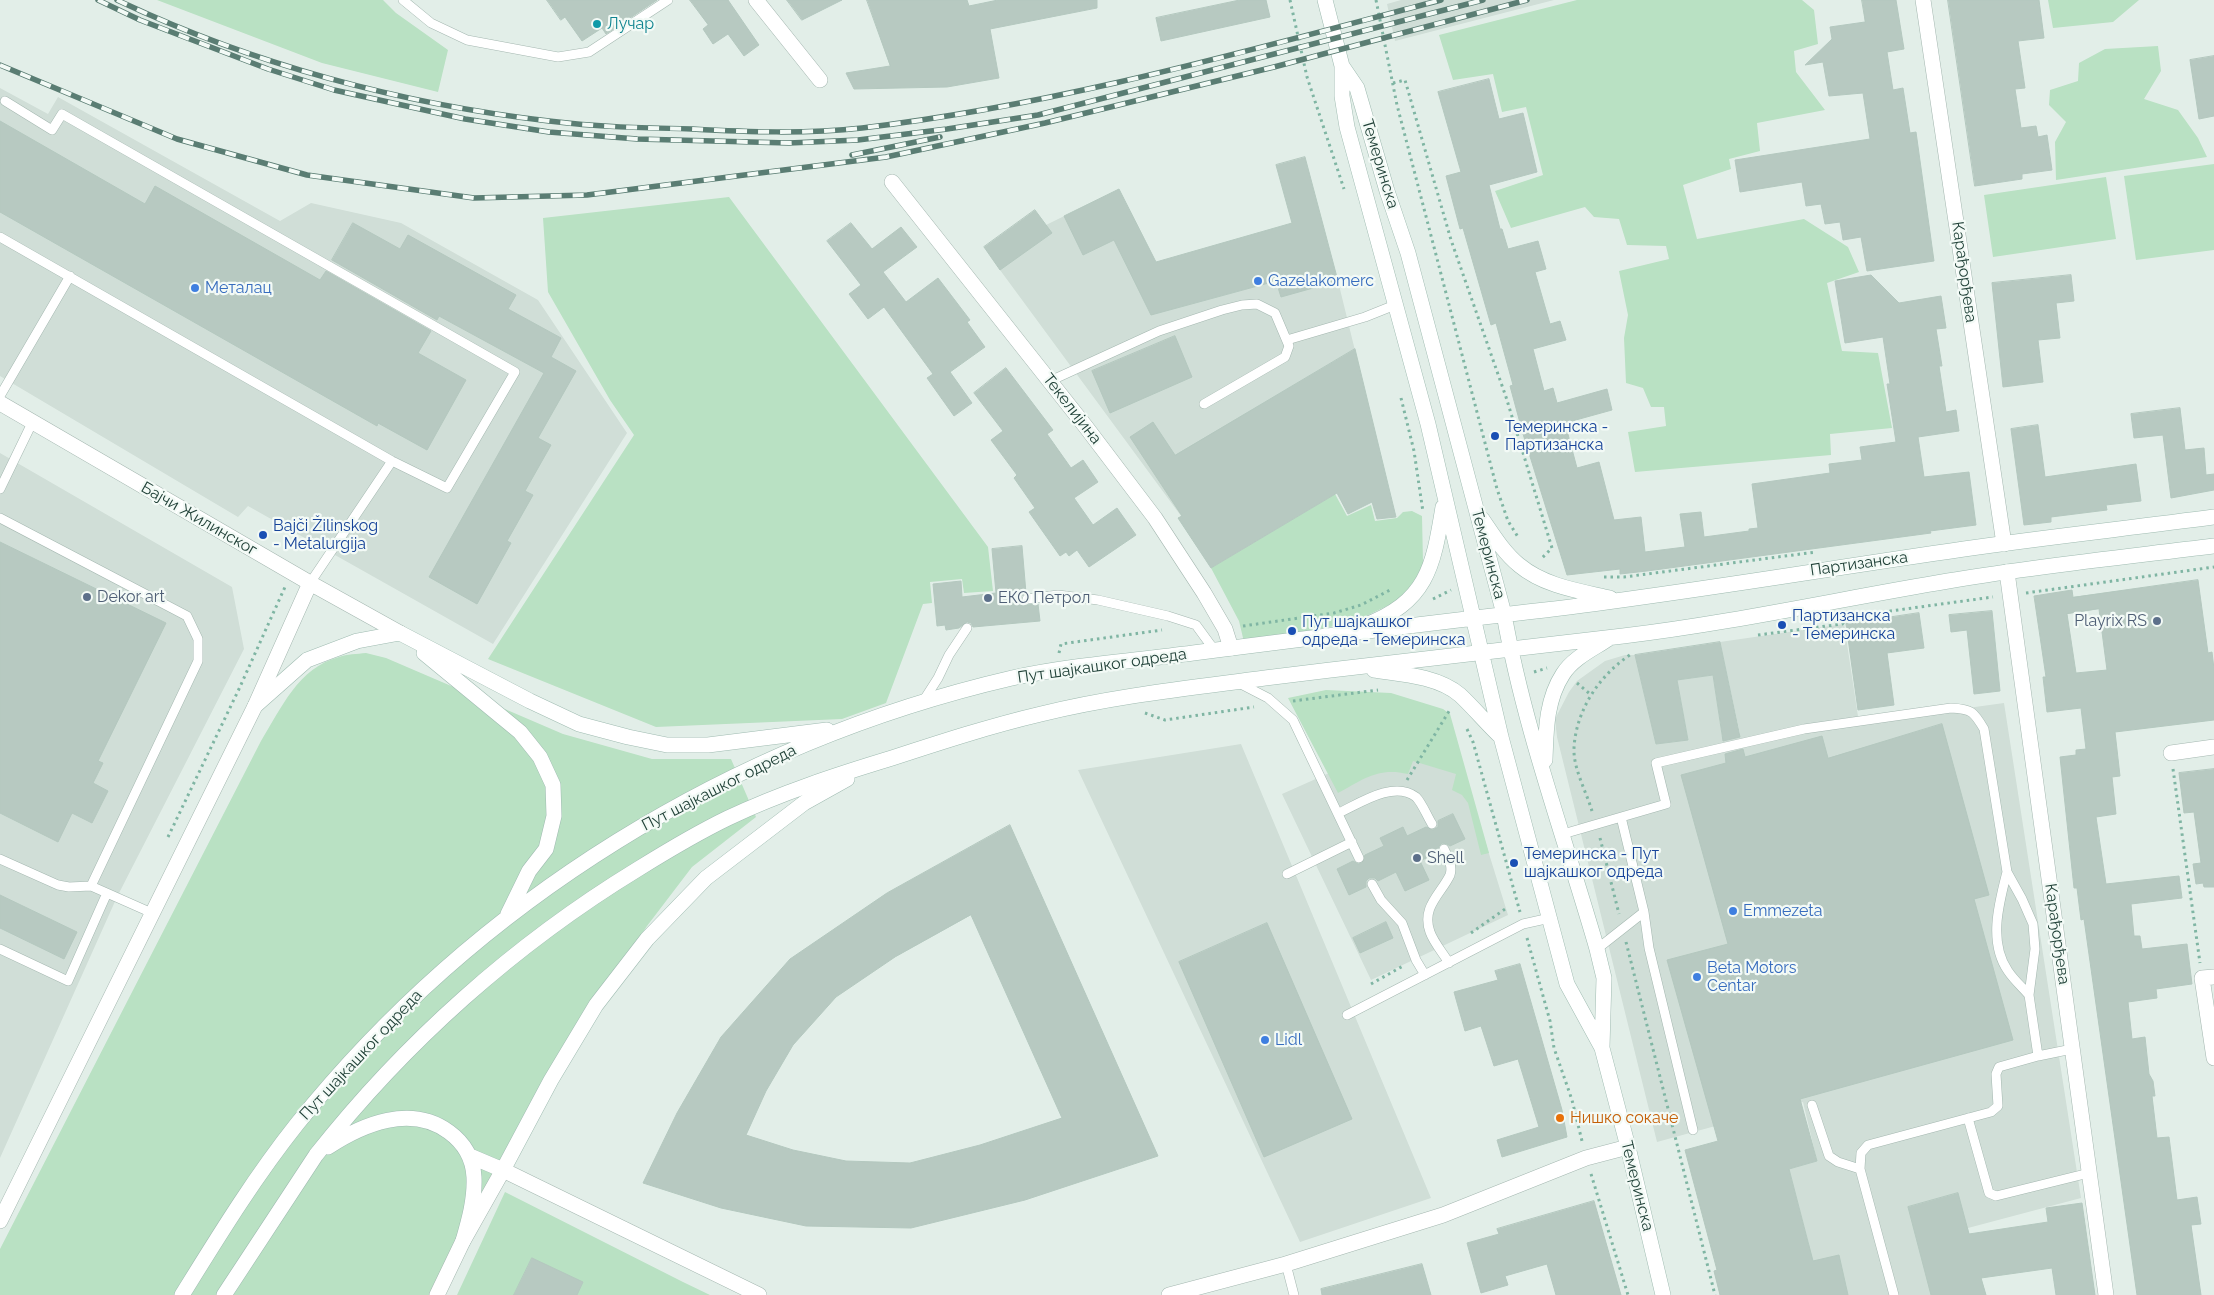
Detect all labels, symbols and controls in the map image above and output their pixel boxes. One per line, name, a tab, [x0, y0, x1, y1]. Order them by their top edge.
place label: Лучар	[607, 14, 654, 34]
marker: Лучар	[591, 18, 603, 30]
street label: Темеринска	[1357, 117, 1403, 211]
street label: Карађорђева	[1947, 220, 1981, 324]
place label: Gazelakomerc	[1268, 271, 1374, 291]
marker: Gazelakomerc	[1252, 275, 1264, 287]
place label: Металац	[205, 278, 272, 298]
marker: Металац	[189, 282, 201, 294]
street label: Текелијина	[1038, 370, 1106, 448]
place label: Темеринска - Партизанска	[1505, 417, 1608, 455]
marker: Темеринска - Партизанска	[1489, 430, 1501, 442]
street label: Бајчи Жилинског	[138, 478, 260, 560]
street label: Темеринска	[1467, 507, 1509, 601]
place label: Bajči Žilinskog - Metalurgija	[273, 516, 378, 554]
marker: Bajči Žilinskog - Metalurgija	[257, 529, 269, 541]
street label: Партизанска	[1809, 548, 1909, 580]
place label: Dekor art	[97, 587, 165, 607]
place label: ЕКО Петрол	[998, 588, 1090, 608]
marker: Dekor art	[81, 591, 93, 603]
marker: ЕКО Петрол	[982, 592, 994, 604]
place label: Партизанска - Темеринска	[1792, 606, 1895, 644]
place label: Playrix RS	[2074, 611, 2147, 631]
place label: Пут шајкашког одреда - Темеринска	[1302, 612, 1465, 650]
marker: Playrix RS	[2151, 615, 2163, 627]
marker: Партизанска - Темеринска	[1776, 619, 1788, 631]
marker: Пут шајкашког одреда - Темеринска	[1286, 625, 1298, 637]
street label: Пут шајкашког одреда	[1016, 645, 1188, 687]
street label: Пут шајкашког одреда	[639, 741, 799, 835]
place label: Темеринска - Пут шајкашког одреда	[1524, 844, 1663, 882]
place label: Shell	[1427, 848, 1464, 868]
marker: Shell	[1411, 852, 1423, 864]
marker: Темеринска - Пут шајкашког одреда	[1508, 857, 1520, 869]
street label: Карађорђева	[2040, 882, 2074, 986]
place label: Emmezeta	[1743, 901, 1822, 921]
marker: Emmezeta	[1727, 905, 1739, 917]
place label: Beta Motors Centar	[1707, 958, 1797, 996]
marker: Beta Motors Centar	[1691, 971, 1703, 983]
street label: Пут шајкашког одреда	[296, 986, 426, 1124]
place label: Lidl	[1275, 1030, 1302, 1050]
marker: Lidl	[1259, 1034, 1271, 1046]
place label: Нишко сокаче	[1570, 1108, 1678, 1128]
marker: Нишко сокаче	[1554, 1112, 1566, 1124]
street label: Темеринска	[1617, 1139, 1657, 1233]

